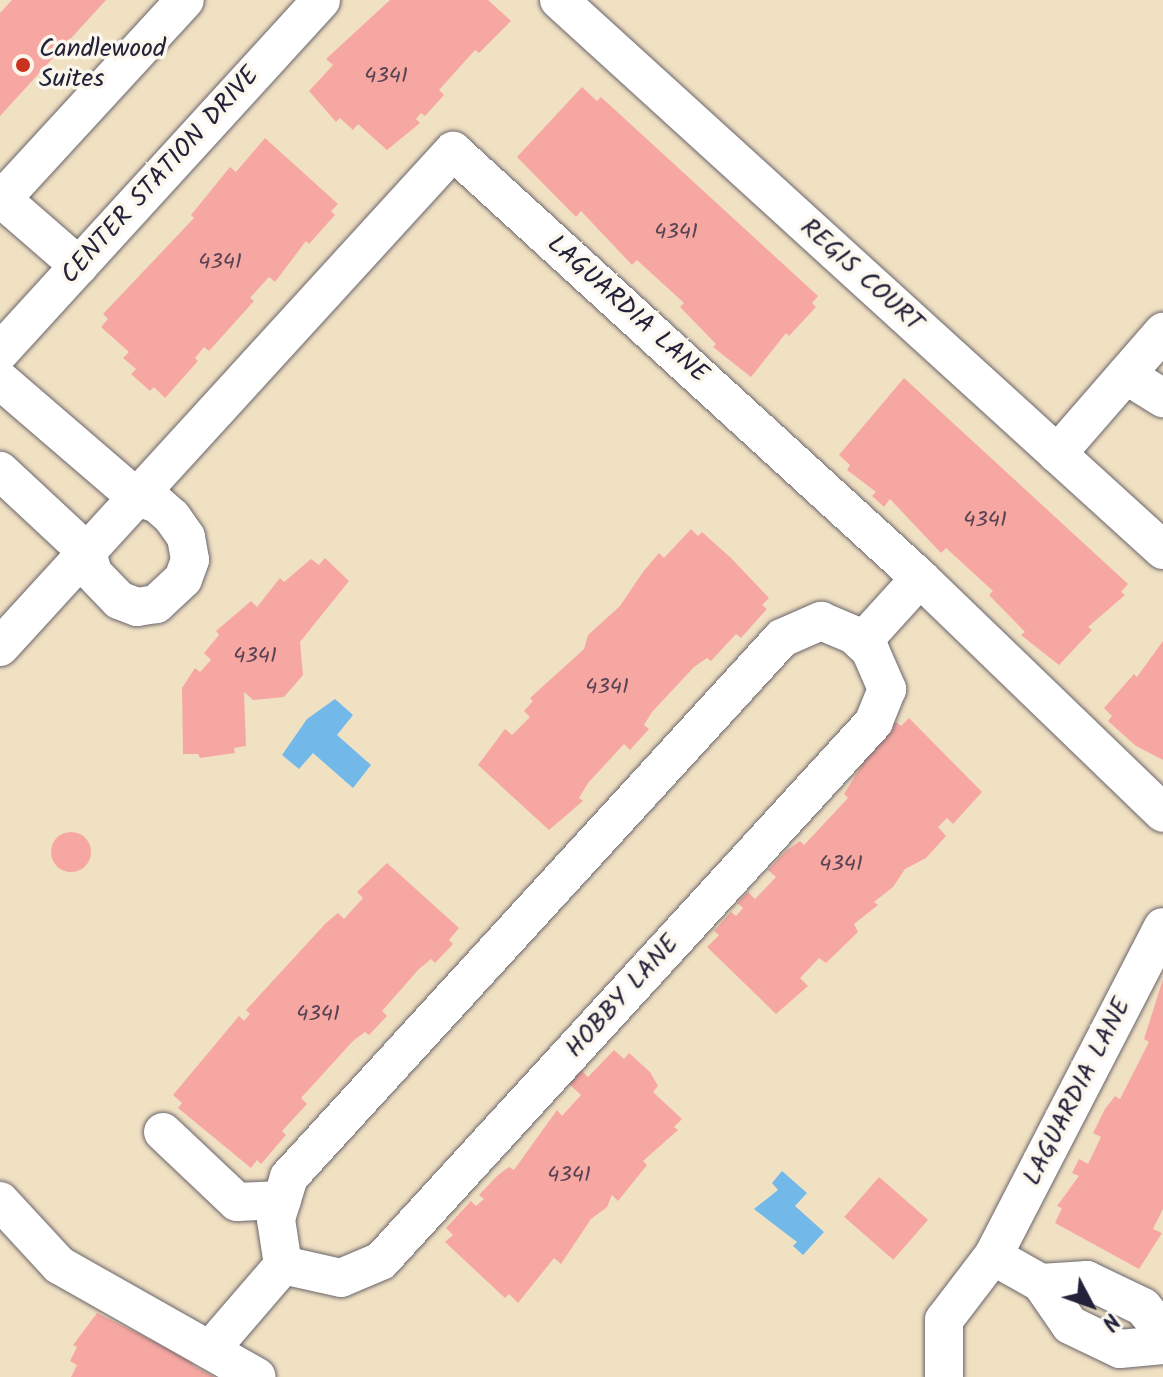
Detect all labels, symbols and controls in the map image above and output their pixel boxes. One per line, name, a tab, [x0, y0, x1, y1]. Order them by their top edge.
place label: Candlewood Suites	[39, 34, 166, 96]
marker: Candlewood Suites	[14, 56, 32, 74]
street label: CENTER STATION DRIVE	[55, 61, 267, 291]
house number: 4341	[364, 64, 408, 90]
street label: REGIS COURT	[793, 213, 929, 339]
house number: 4341	[654, 220, 698, 246]
street label: LAGUARDIA LANE	[540, 229, 714, 391]
house number: 4341	[198, 250, 242, 276]
house number: 4341	[963, 508, 1007, 534]
house number: 4341	[233, 644, 277, 670]
house number: 4341	[585, 675, 629, 701]
house number: 4341	[819, 852, 863, 878]
street label: HOBBY LANE	[560, 929, 686, 1065]
street label: LAGUARDIA LANE	[1017, 993, 1139, 1191]
house number: 4341	[296, 1002, 340, 1028]
house number: 4341	[547, 1163, 591, 1189]
north arrow	[1051, 1265, 1131, 1345]
text: N	[1092, 1304, 1127, 1338]

